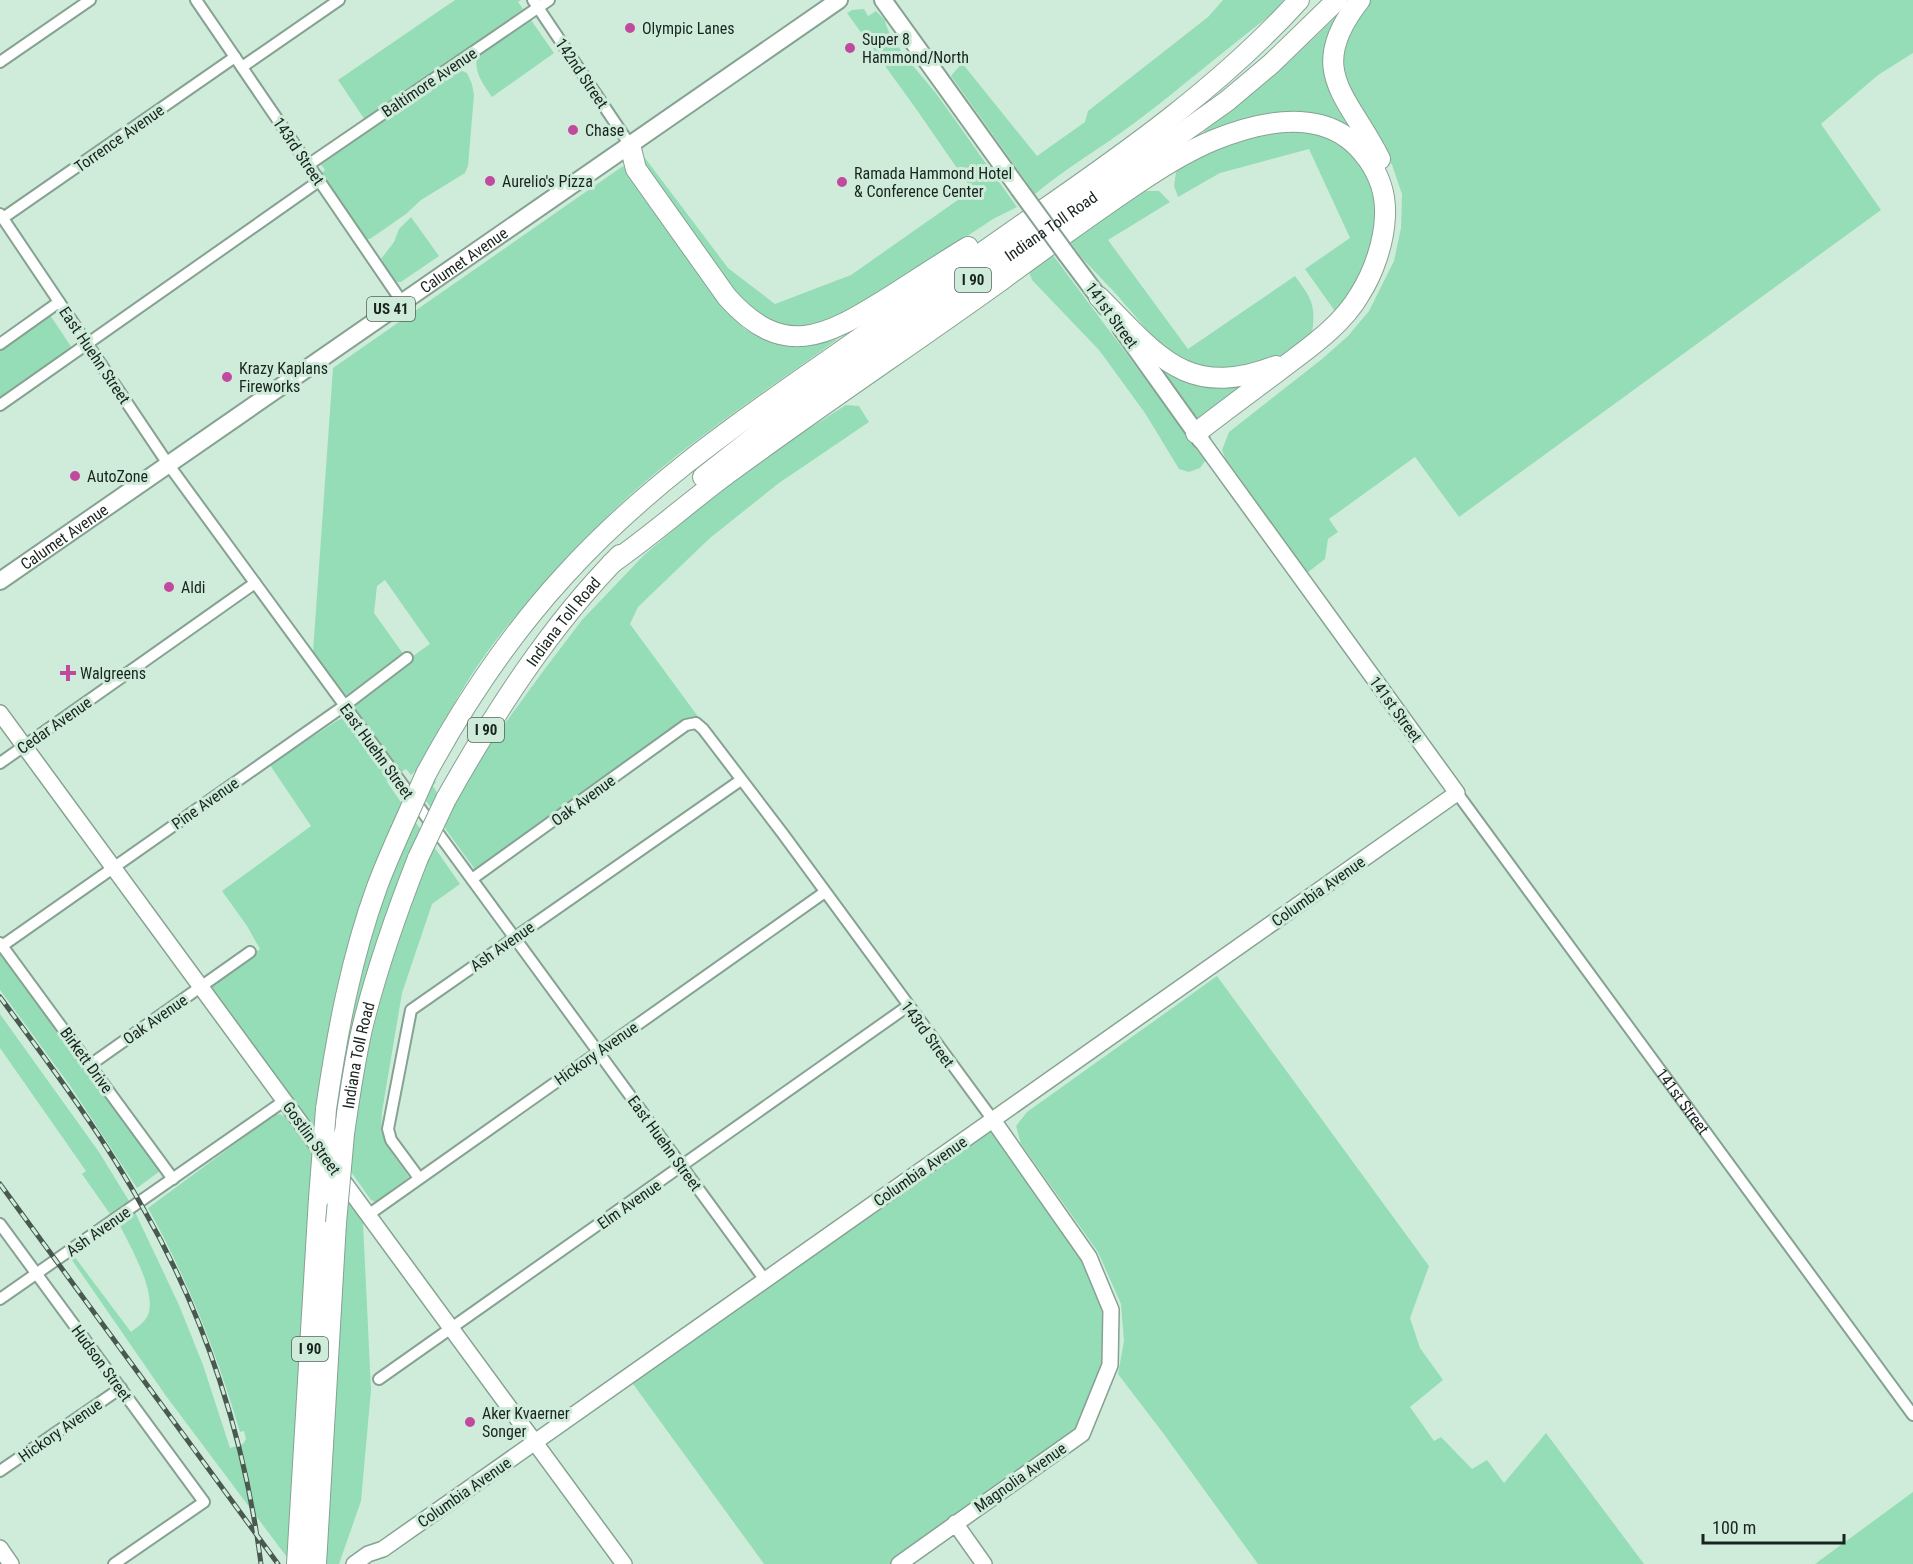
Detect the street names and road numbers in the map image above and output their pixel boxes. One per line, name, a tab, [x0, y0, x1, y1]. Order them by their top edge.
street label: 142nd Street	[551, 35, 612, 112]
street label: Baltimore Avenue	[378, 44, 480, 121]
street label: Torrence Avenue	[71, 100, 168, 176]
street label: 143rd Street	[269, 114, 328, 189]
street label: Indiana Toll Road	[1001, 188, 1101, 265]
street label: Calumet Avenue	[417, 223, 511, 297]
road number: I 90	[955, 268, 991, 292]
street label: 141st Street	[1081, 279, 1142, 352]
road number: US 41	[367, 297, 415, 321]
street label: East Huehn Street	[55, 303, 134, 408]
street label: Calumet Avenue	[17, 500, 112, 574]
street label: Indiana Toll Road	[522, 573, 605, 670]
street label: 141st Street	[1365, 673, 1426, 746]
street label: Cedar Avenue	[13, 693, 95, 758]
street label: East Huehn Street	[336, 700, 418, 803]
road number: I 90	[468, 718, 504, 742]
street label: Oak Avenue	[548, 771, 619, 830]
street label: Pine Avenue	[168, 773, 242, 833]
street label: Columbia Avenue	[1268, 852, 1369, 931]
street label: Ash Avenue	[467, 917, 538, 975]
street label: Oak Avenue	[119, 990, 191, 1048]
street label: 143rd Street	[897, 997, 958, 1071]
street label: Indiana Toll Road	[339, 1000, 379, 1110]
street label: Hickory Avenue	[551, 1018, 642, 1089]
street label: Birkett Drive	[56, 1024, 117, 1097]
street label: 141st Street	[1652, 1065, 1713, 1138]
street label: East Huehn Street	[624, 1092, 706, 1195]
street label: Gostlin Street	[279, 1098, 345, 1179]
street label: Columbia Avenue	[870, 1132, 971, 1211]
street label: Elm Avenue	[594, 1176, 665, 1233]
street label: Ash Avenue	[63, 1202, 134, 1260]
street label: Hudson Street	[68, 1321, 136, 1405]
road number: I 90	[292, 1337, 328, 1361]
street label: Hickory Avenue	[15, 1395, 106, 1466]
street label: Magnolia Avenue	[971, 1439, 1070, 1516]
street label: Columbia Avenue	[414, 1453, 515, 1532]

